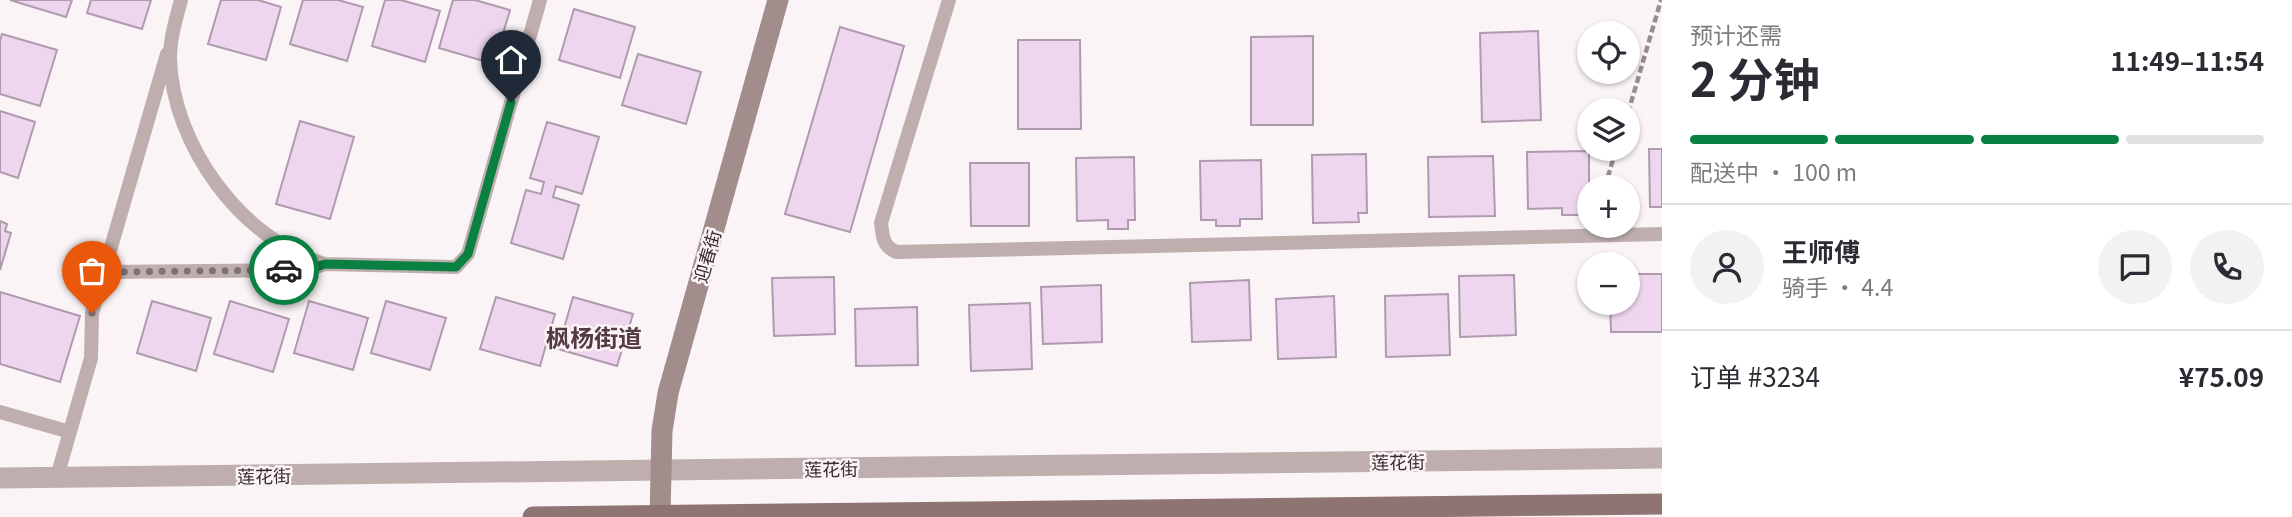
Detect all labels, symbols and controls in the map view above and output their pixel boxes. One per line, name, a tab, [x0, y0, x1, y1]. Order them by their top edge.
text: 预计还需	[1690, 17, 1782, 51]
map controls	[1577, 21, 1640, 315]
button: locate	[1577, 21, 1640, 84]
pin	[481, 30, 541, 102]
icon: home	[492, 41, 530, 79]
text: 11:49–11:54	[2110, 41, 2264, 78]
text: 2 分钟	[1690, 44, 1820, 110]
button: layers	[1577, 98, 1640, 161]
text: 配送中 · 100 m	[1690, 154, 1857, 188]
button: +	[1577, 175, 1640, 238]
street label: 迎春街	[686, 226, 726, 286]
button: person	[1690, 230, 1764, 304]
button: chat	[2098, 230, 2172, 304]
button: phone	[2190, 230, 2264, 304]
text: 王师傅	[1782, 232, 1860, 269]
courier	[249, 235, 319, 305]
pin	[62, 241, 122, 313]
icon: car	[265, 251, 303, 289]
icon: bag	[73, 252, 111, 290]
button: −	[1577, 252, 1640, 315]
text: 骑手 · 4.4	[1782, 269, 1893, 303]
district label: 枫杨街道	[546, 319, 642, 354]
text: 订单 #3234	[1690, 357, 1820, 394]
text: ¥75.09	[2179, 357, 2264, 394]
street label: 莲花街	[1371, 448, 1425, 474]
street label: 莲花街	[804, 455, 858, 481]
street label: 莲花街	[237, 462, 291, 488]

